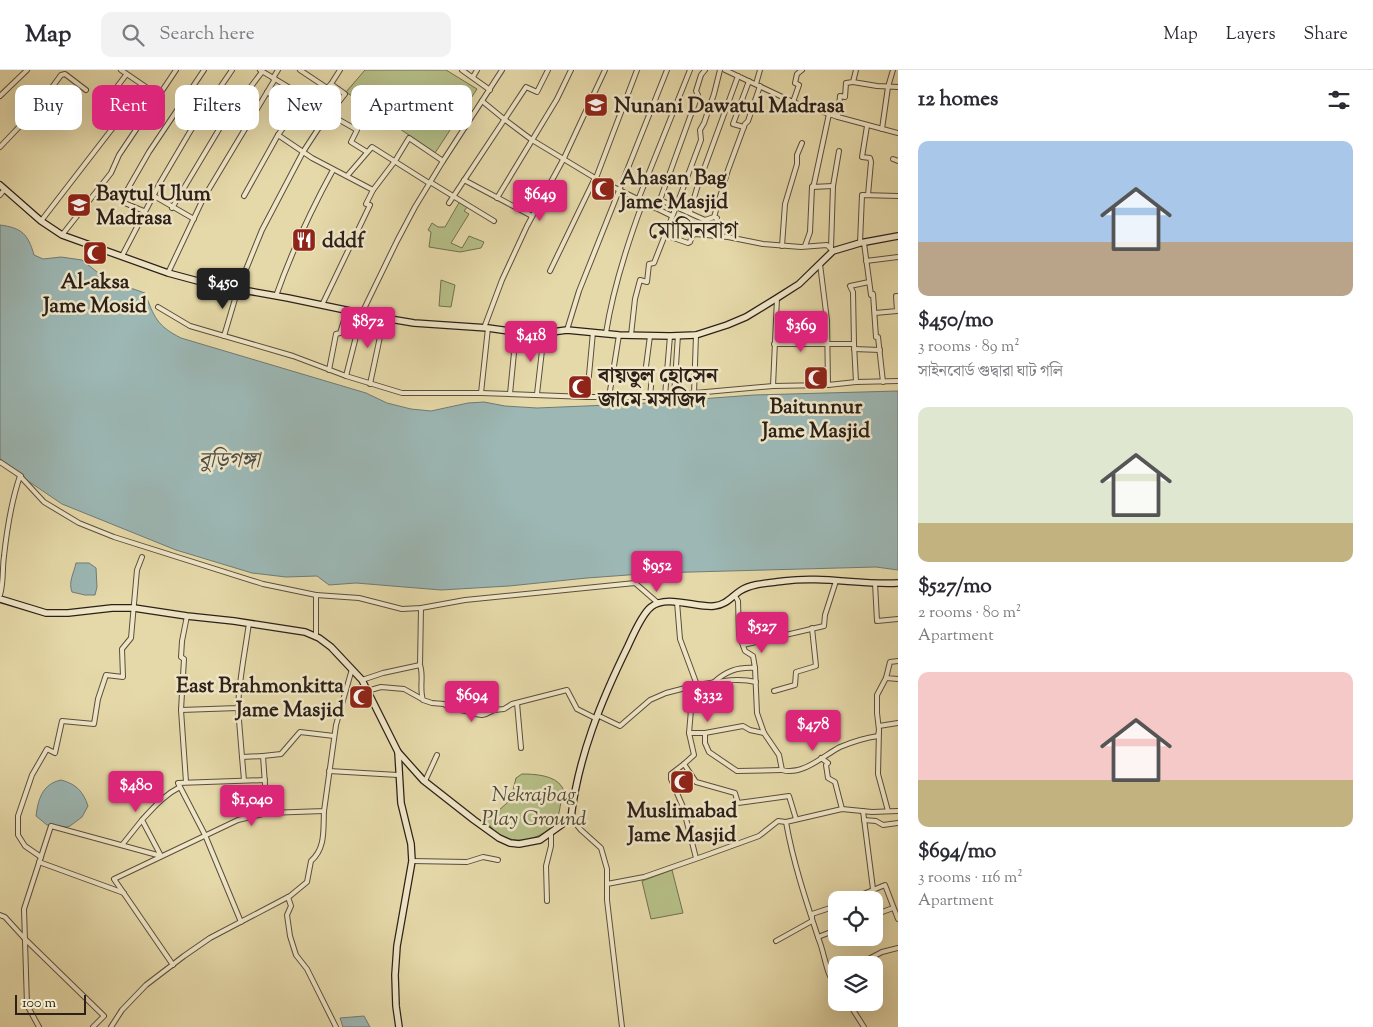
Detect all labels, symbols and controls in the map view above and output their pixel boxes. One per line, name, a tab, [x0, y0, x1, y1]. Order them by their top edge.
search box	[101, 12, 451, 57]
text: Map	[25, 18, 71, 52]
icon: search	[119, 21, 147, 49]
text: Search here	[159, 21, 255, 48]
text: Map	[1163, 22, 1198, 48]
text: Layers	[1226, 22, 1276, 48]
text: Share	[1304, 22, 1348, 48]
chip: Buy	[15, 85, 82, 130]
chip: Rent	[92, 85, 165, 130]
chip: Filters	[175, 85, 259, 130]
chip: New	[269, 85, 341, 130]
chip: Apartment	[351, 85, 472, 130]
text: 12 homes	[918, 85, 998, 115]
icon: filters	[1325, 86, 1353, 114]
school or university icon: Nunani Dawatul Madrasa	[583, 92, 609, 118]
place label: Nunani Dawatul Madrasa	[614, 92, 845, 122]
place label: Ahasan Bag Jame Masjid	[618, 164, 728, 218]
icon: home	[1091, 174, 1181, 264]
mosque icon: Ahasan Bag Jame Masjid	[590, 176, 616, 202]
place label: Baytul Ulum Madrasa	[96, 180, 212, 234]
pin: $649	[510, 180, 570, 222]
text: $649	[524, 184, 556, 207]
school or university icon: Baytul Ulum Madrasa	[66, 192, 92, 218]
district label: মোমিনবাগ	[648, 215, 739, 249]
restaurant icon: dddf	[291, 227, 317, 253]
place label: dddf	[322, 227, 366, 257]
mosque icon: Al-aksa Jame Mosid	[82, 240, 108, 266]
place label: Al-aksa Jame Mosid	[41, 268, 147, 322]
pin: $450	[193, 268, 253, 310]
text: $450	[208, 272, 238, 295]
pin: $872	[338, 306, 398, 349]
text: $450/mo	[918, 306, 994, 336]
pin: $369	[771, 310, 831, 353]
text: $872	[352, 311, 384, 334]
text: $369	[786, 315, 816, 338]
pin: $418	[501, 320, 561, 363]
text: $418	[516, 325, 546, 348]
text: 3 rooms · 89 m²	[918, 336, 1020, 359]
text: সাইনবোর্ড গুদ্বারা ঘাট গলি	[918, 361, 1063, 384]
place label: বায়তুল হোসেন জামে মসজিদ	[597, 362, 719, 416]
mosque icon: Baitunnur Jame Masjid	[803, 365, 829, 391]
mosque icon: বায়তুল হোসেন জামে মসজিদ	[567, 374, 593, 400]
place label: Baitunnur Jame Masjid	[760, 393, 870, 447]
icon: home	[1091, 440, 1181, 530]
water label: বুড়িগঙ্গা	[199, 446, 262, 478]
pin: $952	[627, 550, 687, 593]
text: $952	[642, 555, 672, 578]
text: $527/mo	[918, 572, 992, 602]
text: 2 rooms · 80 m²	[918, 602, 1021, 625]
pin: $527	[732, 612, 792, 654]
text: $527	[747, 616, 777, 639]
text: Apartment	[918, 625, 994, 648]
place label: East Brahmonkitta Jame Masjid	[176, 672, 344, 726]
pin: $694	[442, 680, 502, 723]
pin: $332	[678, 680, 738, 723]
mosque icon: East Brahmonkitta Jame Masjid	[348, 684, 374, 710]
text: $694	[456, 685, 488, 708]
text: $332	[694, 685, 722, 708]
icon: home	[1091, 705, 1181, 795]
pin: $478	[783, 710, 843, 752]
text: $478	[797, 714, 829, 737]
mosque icon: Muslimabad Jame Masjid	[669, 769, 695, 795]
pin: $480	[106, 770, 166, 813]
text: $480	[119, 775, 153, 798]
park label: Nekrajbag Play Ground	[481, 781, 587, 835]
pin: $1,040	[211, 784, 293, 827]
text: $1,040	[231, 789, 273, 812]
place label: Muslimabad Jame Masjid	[626, 797, 738, 851]
text: $694/mo	[918, 837, 996, 867]
text: 3 rooms · 116 m²	[918, 867, 1023, 890]
text: Apartment	[918, 890, 994, 913]
map controls	[828, 891, 883, 1011]
button: locate	[828, 891, 883, 946]
button: layers	[828, 956, 883, 1011]
scale bar	[15, 992, 86, 1015]
text: 100 m	[22, 994, 56, 1014]

